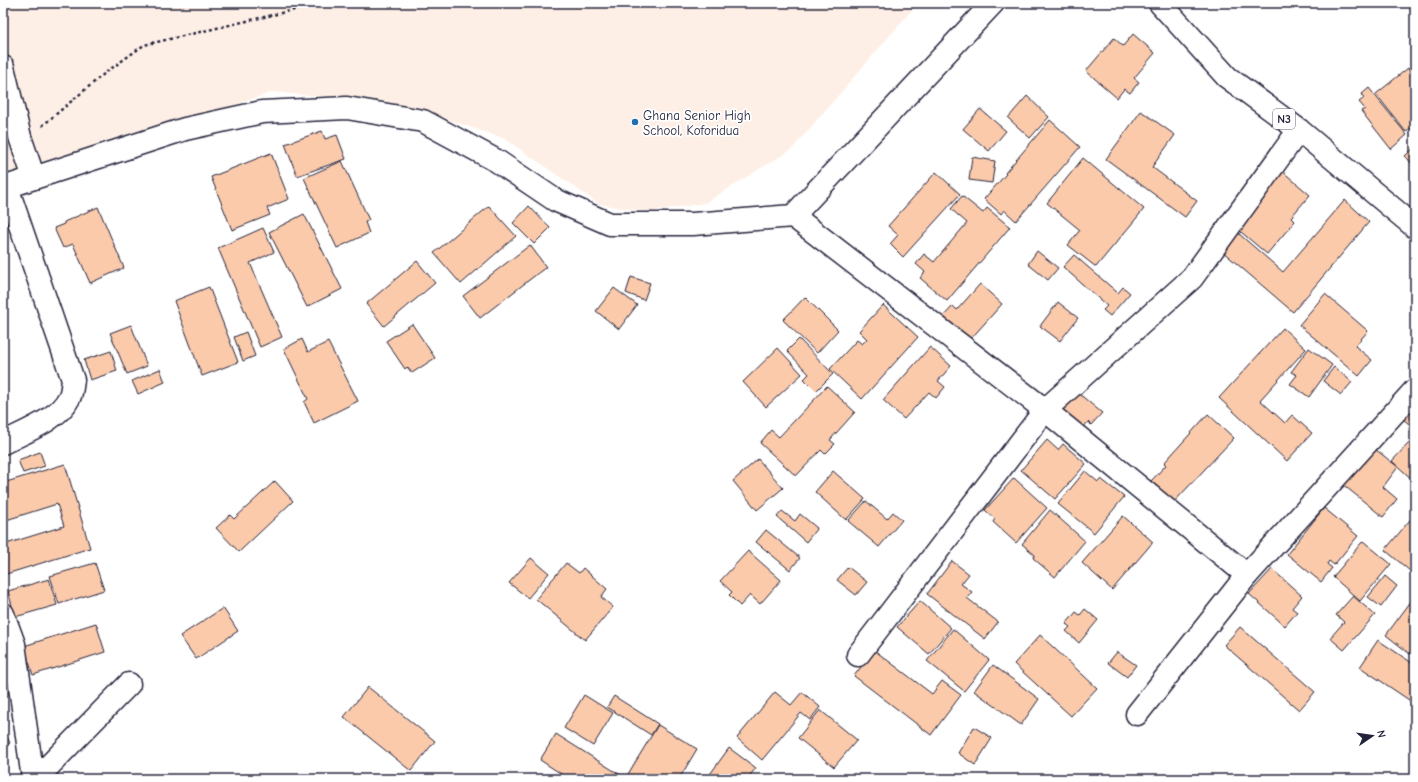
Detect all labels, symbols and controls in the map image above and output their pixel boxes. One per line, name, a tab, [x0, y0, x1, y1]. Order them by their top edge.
place label: Ghana Senior High School, Koforidua	[643, 108, 751, 138]
road number: N3	[1273, 109, 1295, 129]
marker: Ghana Senior High School, Koforidua	[630, 117, 640, 127]
north arrow	[1352, 716, 1392, 756]
text: N	[1374, 729, 1388, 739]

